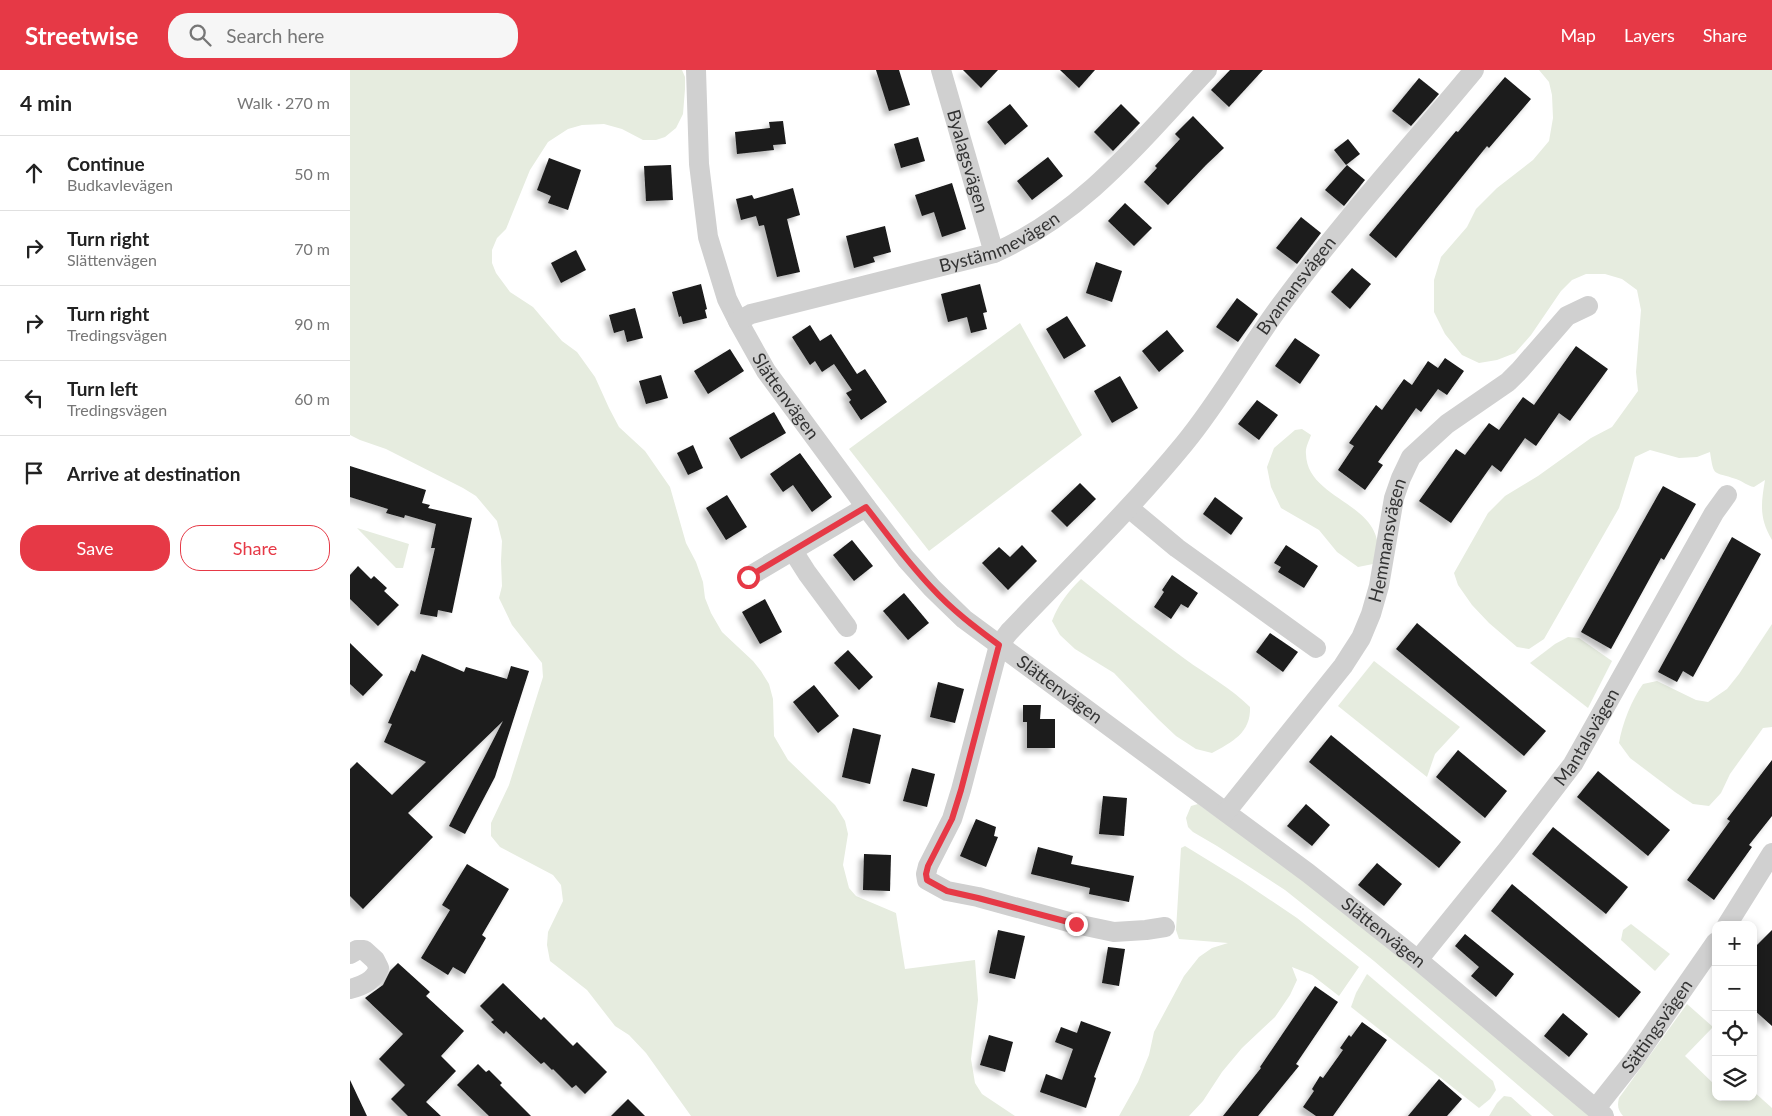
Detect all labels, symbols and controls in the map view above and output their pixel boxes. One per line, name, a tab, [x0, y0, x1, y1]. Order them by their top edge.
search box	[168, 13, 518, 58]
text: Streetwise	[25, 21, 138, 50]
icon: search	[186, 21, 214, 49]
text: Search here	[226, 24, 324, 47]
text: Map	[1560, 24, 1596, 46]
text: Layers	[1624, 24, 1675, 46]
text: Share	[1703, 24, 1747, 46]
text: 4 min	[20, 90, 72, 115]
text: Walk · 270 m	[237, 93, 330, 112]
street label: Byalagsvägen	[943, 107, 994, 215]
text: Continue	[67, 152, 145, 175]
icon: ahead	[20, 159, 48, 187]
text: 50 m	[294, 164, 330, 183]
text: Budkavlevägen	[67, 175, 173, 194]
street label: Bystämmevägen	[937, 207, 1063, 276]
text: Turn right	[67, 227, 149, 250]
street label: Byamansvägen	[1251, 231, 1340, 339]
icon: right	[20, 234, 48, 262]
text: 70 m	[294, 239, 330, 258]
text: Slättenvägen	[67, 250, 157, 269]
text: Turn right	[67, 302, 149, 325]
icon: right	[20, 309, 48, 337]
text: 90 m	[294, 314, 330, 333]
text: Tredingsvägen	[67, 325, 167, 344]
street label: Slättenvägen	[748, 349, 824, 443]
text: Turn left	[67, 377, 138, 400]
icon: left	[20, 384, 48, 412]
text: 60 m	[294, 389, 330, 408]
text: Tredingsvägen	[67, 400, 167, 419]
icon: arrive	[20, 459, 48, 487]
text: Arrive at destination	[67, 462, 240, 485]
street label: Hemmansvägen	[1363, 475, 1410, 605]
button: Save	[20, 525, 170, 571]
button: Share	[180, 525, 330, 571]
route start	[737, 566, 760, 589]
street label: Slättenvägen	[1013, 650, 1107, 728]
street label: Mantalsvägen	[1548, 684, 1623, 790]
street label: Slättenvägen	[1338, 892, 1431, 972]
route end	[1065, 913, 1088, 936]
map controls	[1712, 921, 1757, 1101]
button: +	[1712, 921, 1757, 966]
button: −	[1712, 966, 1757, 1011]
street label: Sättingsvägen	[1616, 975, 1697, 1077]
button: locate	[1712, 1011, 1757, 1056]
button: layers	[1712, 1056, 1757, 1101]

